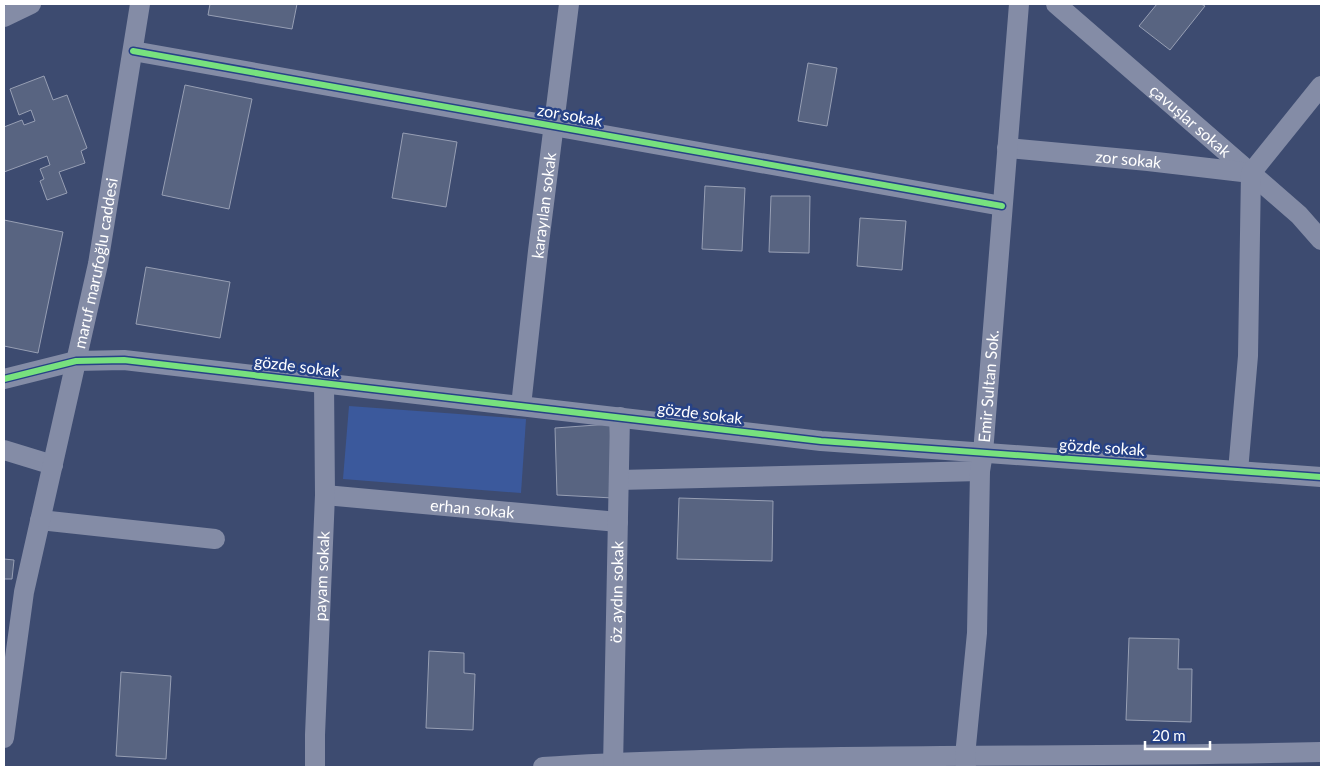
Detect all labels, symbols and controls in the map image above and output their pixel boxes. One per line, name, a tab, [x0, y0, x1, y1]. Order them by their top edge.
street label: çavuşlar sokak	[1146, 80, 1236, 161]
street label: zor sokak	[536, 99, 605, 130]
street label: zor sokak	[1095, 146, 1163, 172]
street label: karayılan sokak	[527, 150, 559, 259]
street label: maruf marufoğlu caddesi	[69, 176, 121, 350]
street label: Emir Sultan Sok.	[974, 329, 1002, 443]
street label: gözde sokak	[253, 351, 342, 380]
street label: gözde sokak	[656, 398, 745, 427]
street label: gözde sokak	[1059, 434, 1146, 459]
street label: erhan sokak	[429, 495, 516, 521]
street label: payam sokak	[310, 530, 333, 622]
street label: öz aydın sokak	[605, 540, 627, 643]
scale bar	[1145, 718, 1210, 750]
text: 20 m	[1152, 726, 1186, 744]

